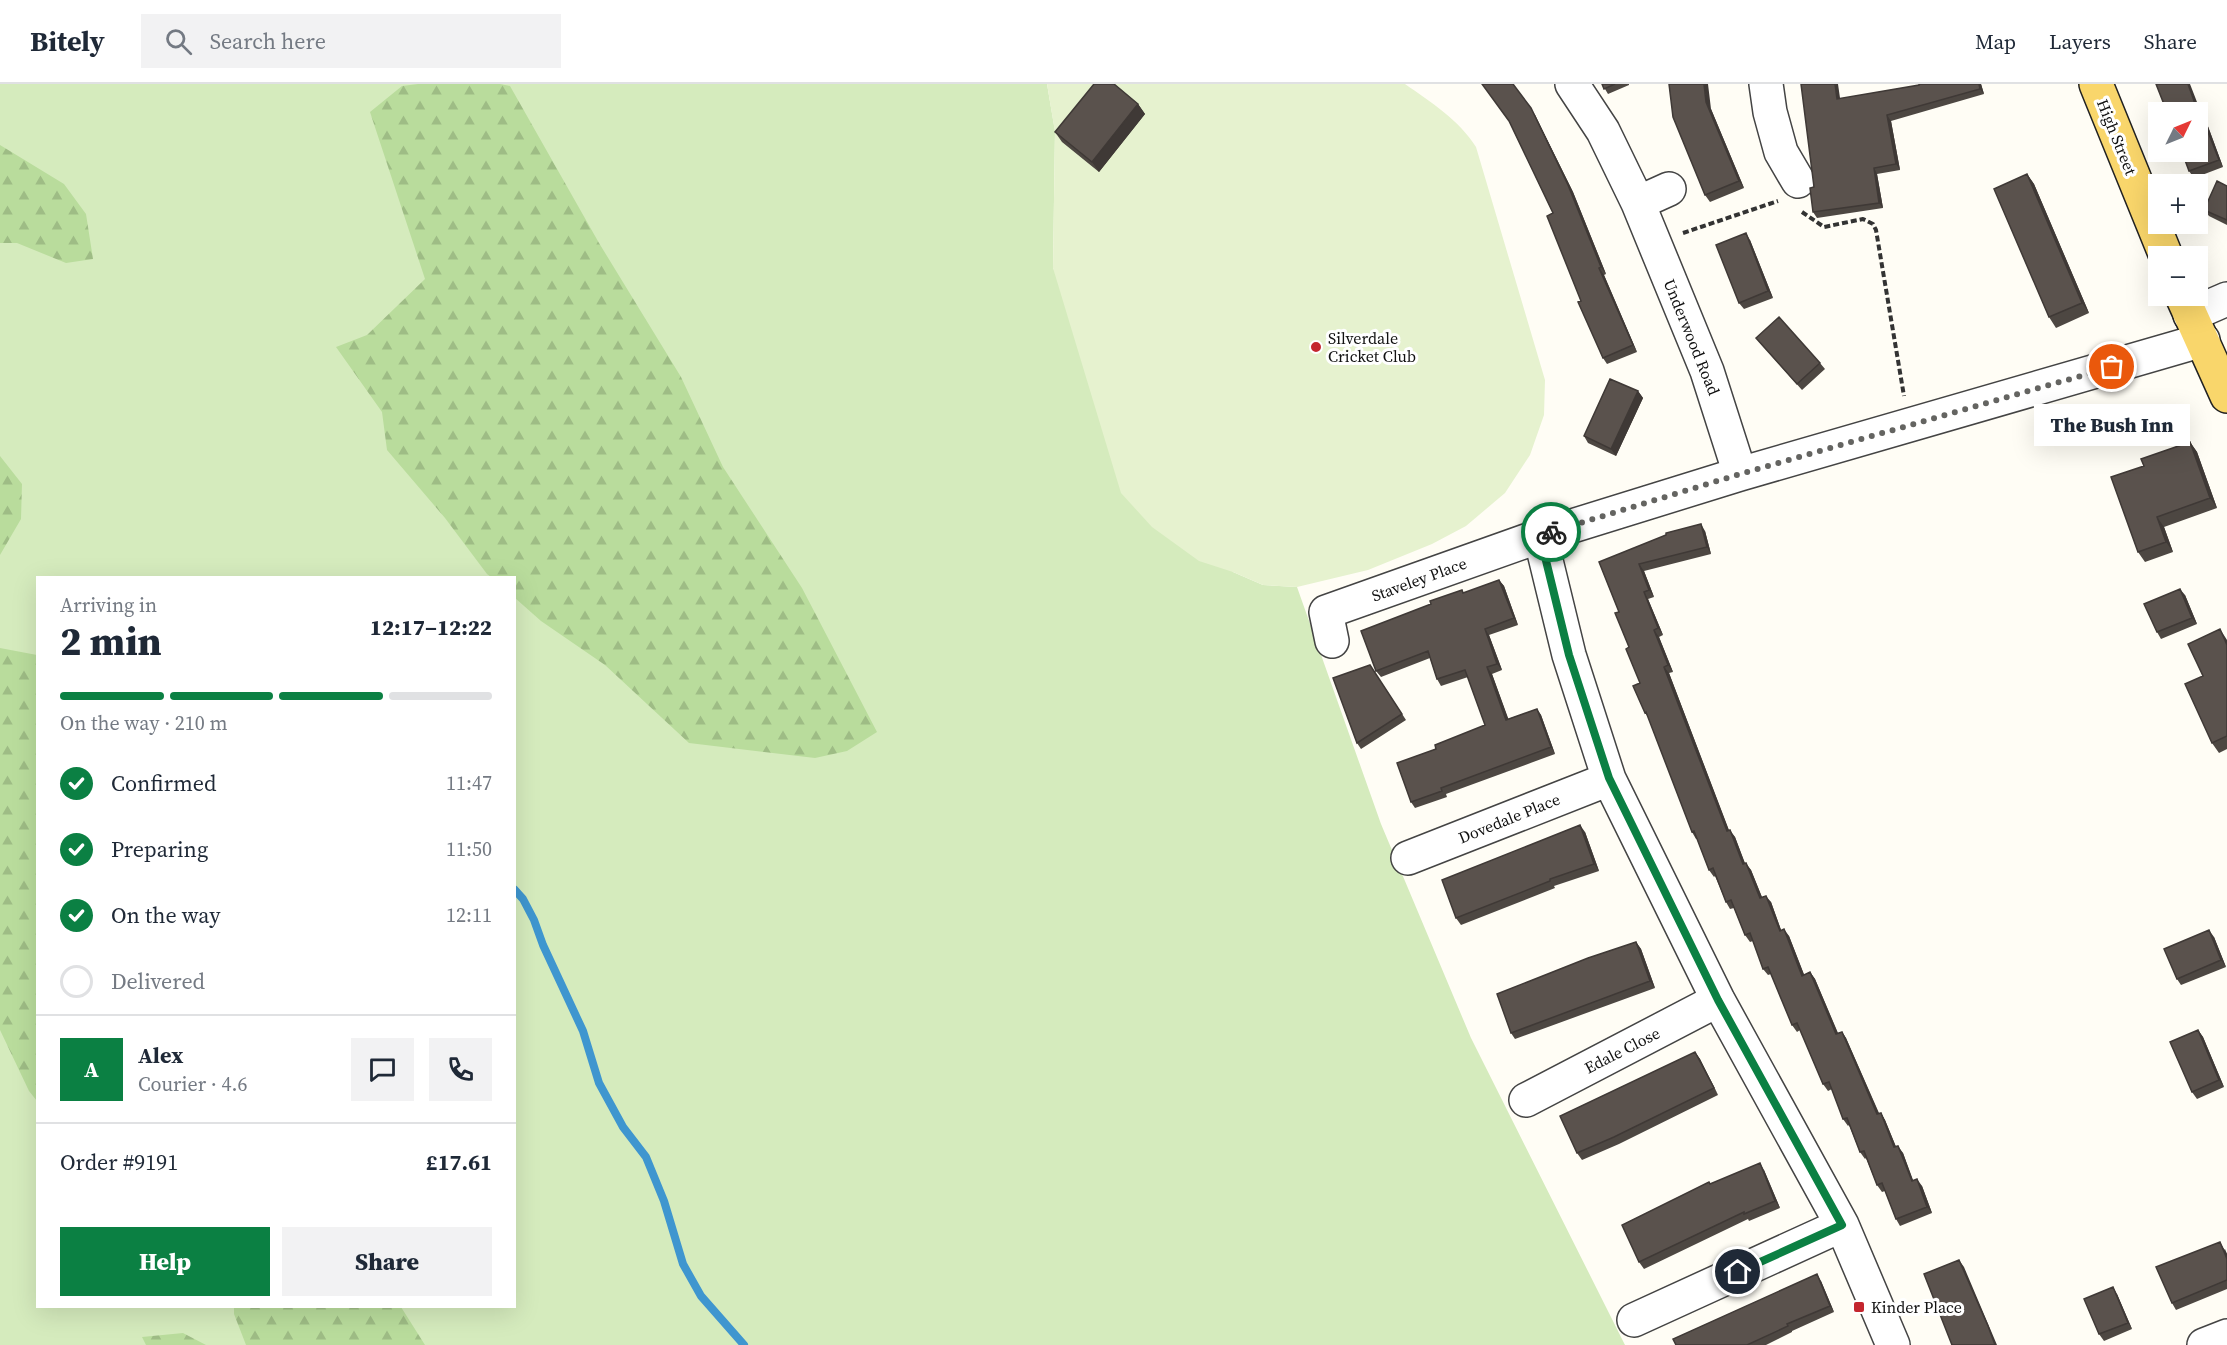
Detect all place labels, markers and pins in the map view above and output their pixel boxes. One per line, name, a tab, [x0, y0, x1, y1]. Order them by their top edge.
place label: Silverdale Cricket Club	[1328, 327, 1416, 367]
marker: Silverdale Cricket Club	[1309, 340, 1323, 354]
pin	[2086, 341, 2137, 392]
callout: The Bush Inn	[2034, 403, 2190, 445]
pin	[1712, 1246, 1763, 1297]
place label: Kinder Place	[1871, 1296, 1962, 1318]
marker: Kinder Place	[1852, 1300, 1866, 1314]

